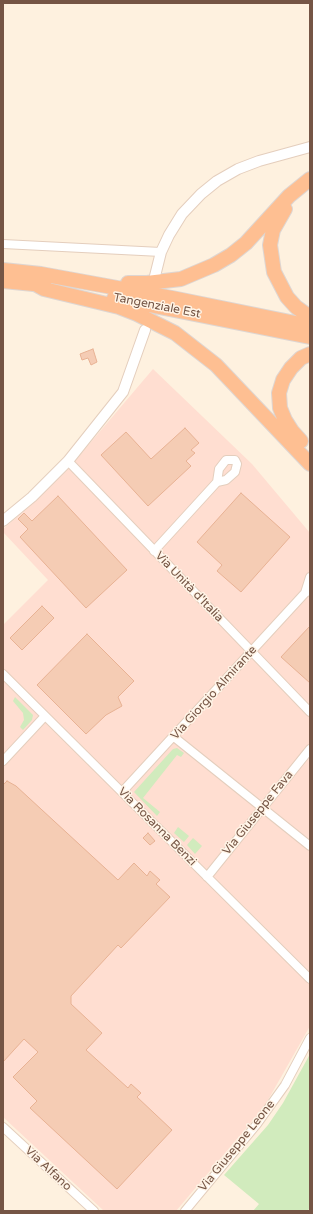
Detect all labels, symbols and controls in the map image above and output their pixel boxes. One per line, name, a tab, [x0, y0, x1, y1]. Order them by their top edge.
street label: Tangenziale Est	[112, 290, 202, 322]
street label: Via Unità d'Italia	[152, 549, 226, 625]
street label: Via Giorgio Almirante	[168, 643, 260, 743]
street label: Via Giuseppe Fava	[220, 768, 296, 858]
street label: Via Rosanna Benzi	[115, 785, 199, 869]
street label: Via Giuseppe Leone	[196, 1098, 278, 1194]
street label: Via Alfano	[22, 1144, 74, 1194]

